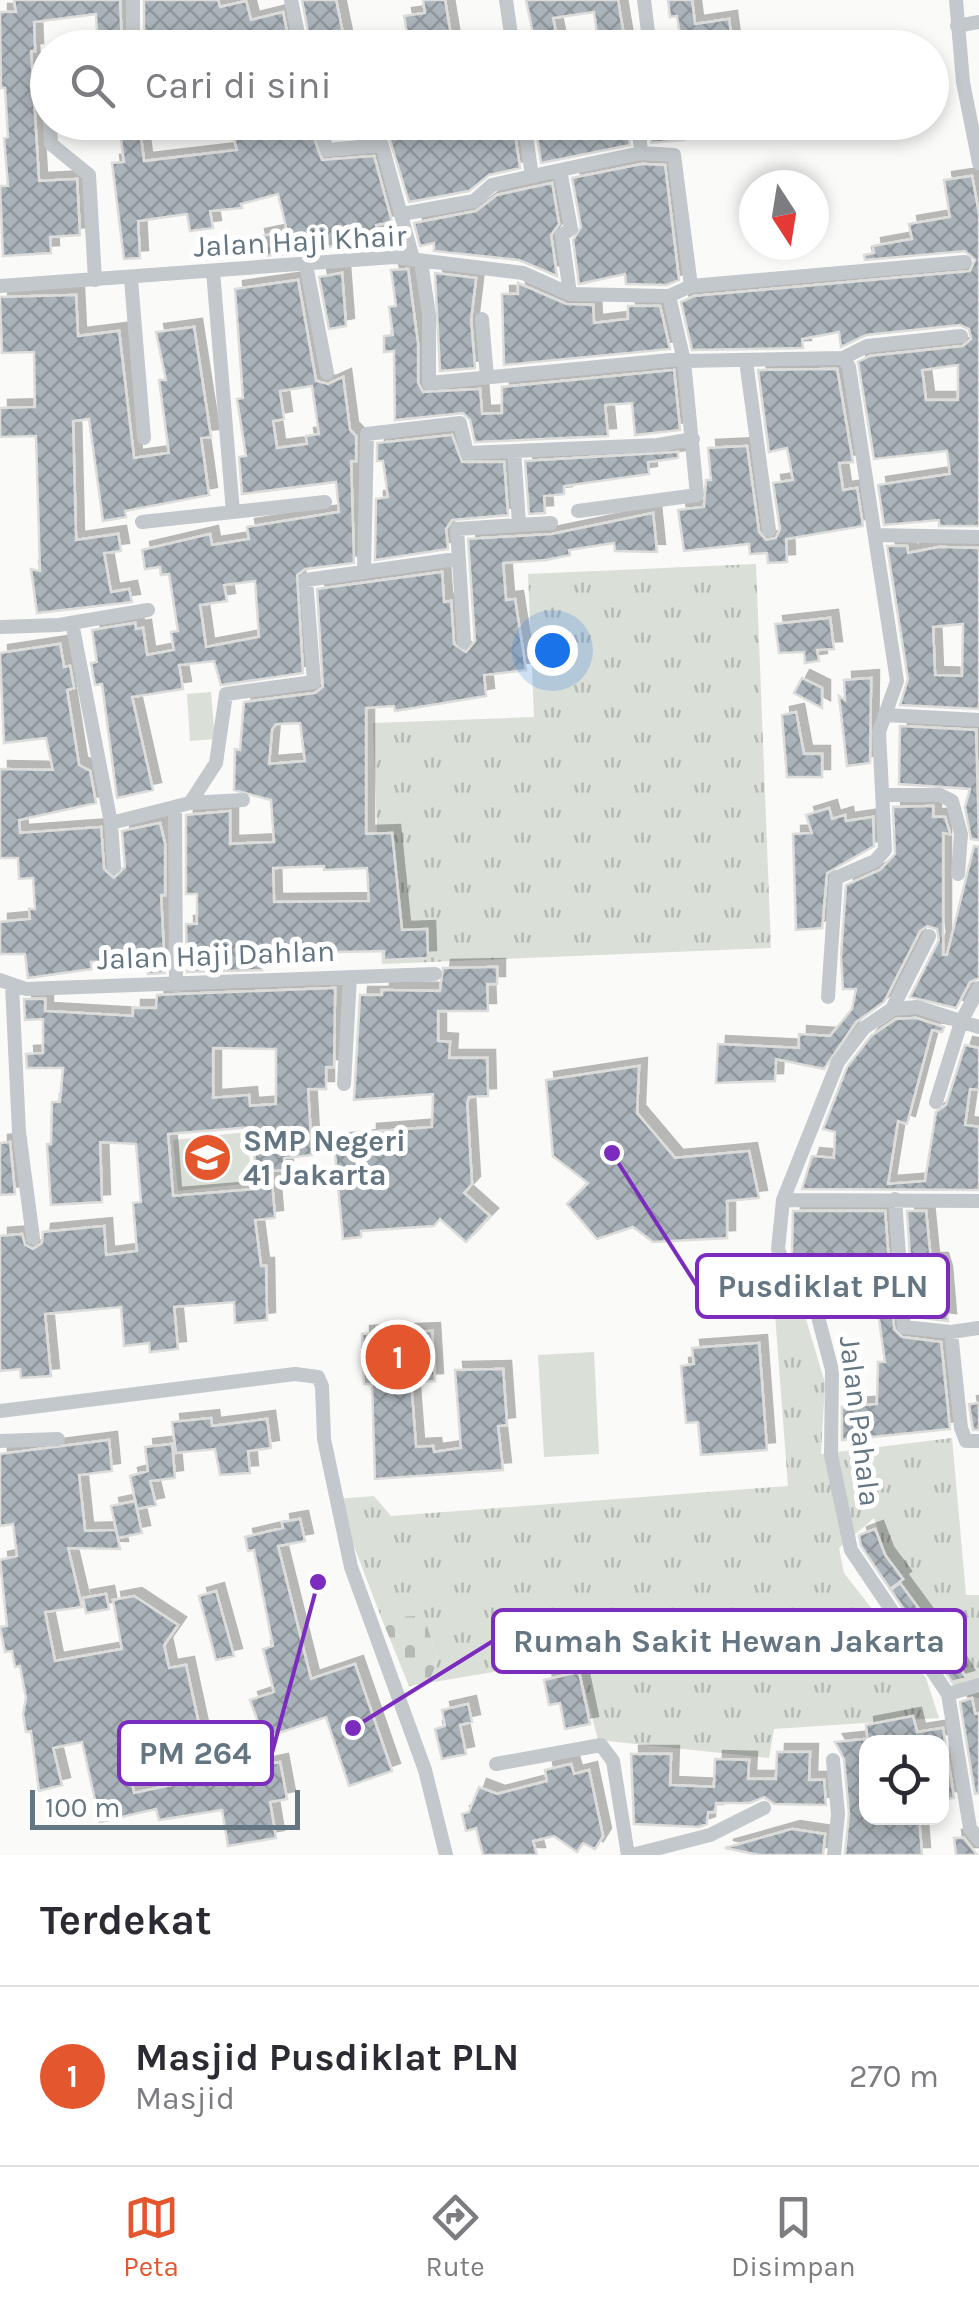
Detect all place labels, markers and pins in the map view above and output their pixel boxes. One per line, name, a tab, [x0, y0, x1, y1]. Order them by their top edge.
place label: SMP Negeri 41 Jakarta	[243, 1123, 406, 1193]
school or university icon: SMP Negeri 41 Jakarta	[182, 1132, 234, 1184]
callout: Pusdiklat PLN	[697, 1255, 948, 1317]
pin: 1	[366, 1320, 430, 1394]
callout: Rumah Sakit Hewan Jakarta	[493, 1610, 965, 1672]
callout: PM 264	[119, 1722, 272, 1784]

